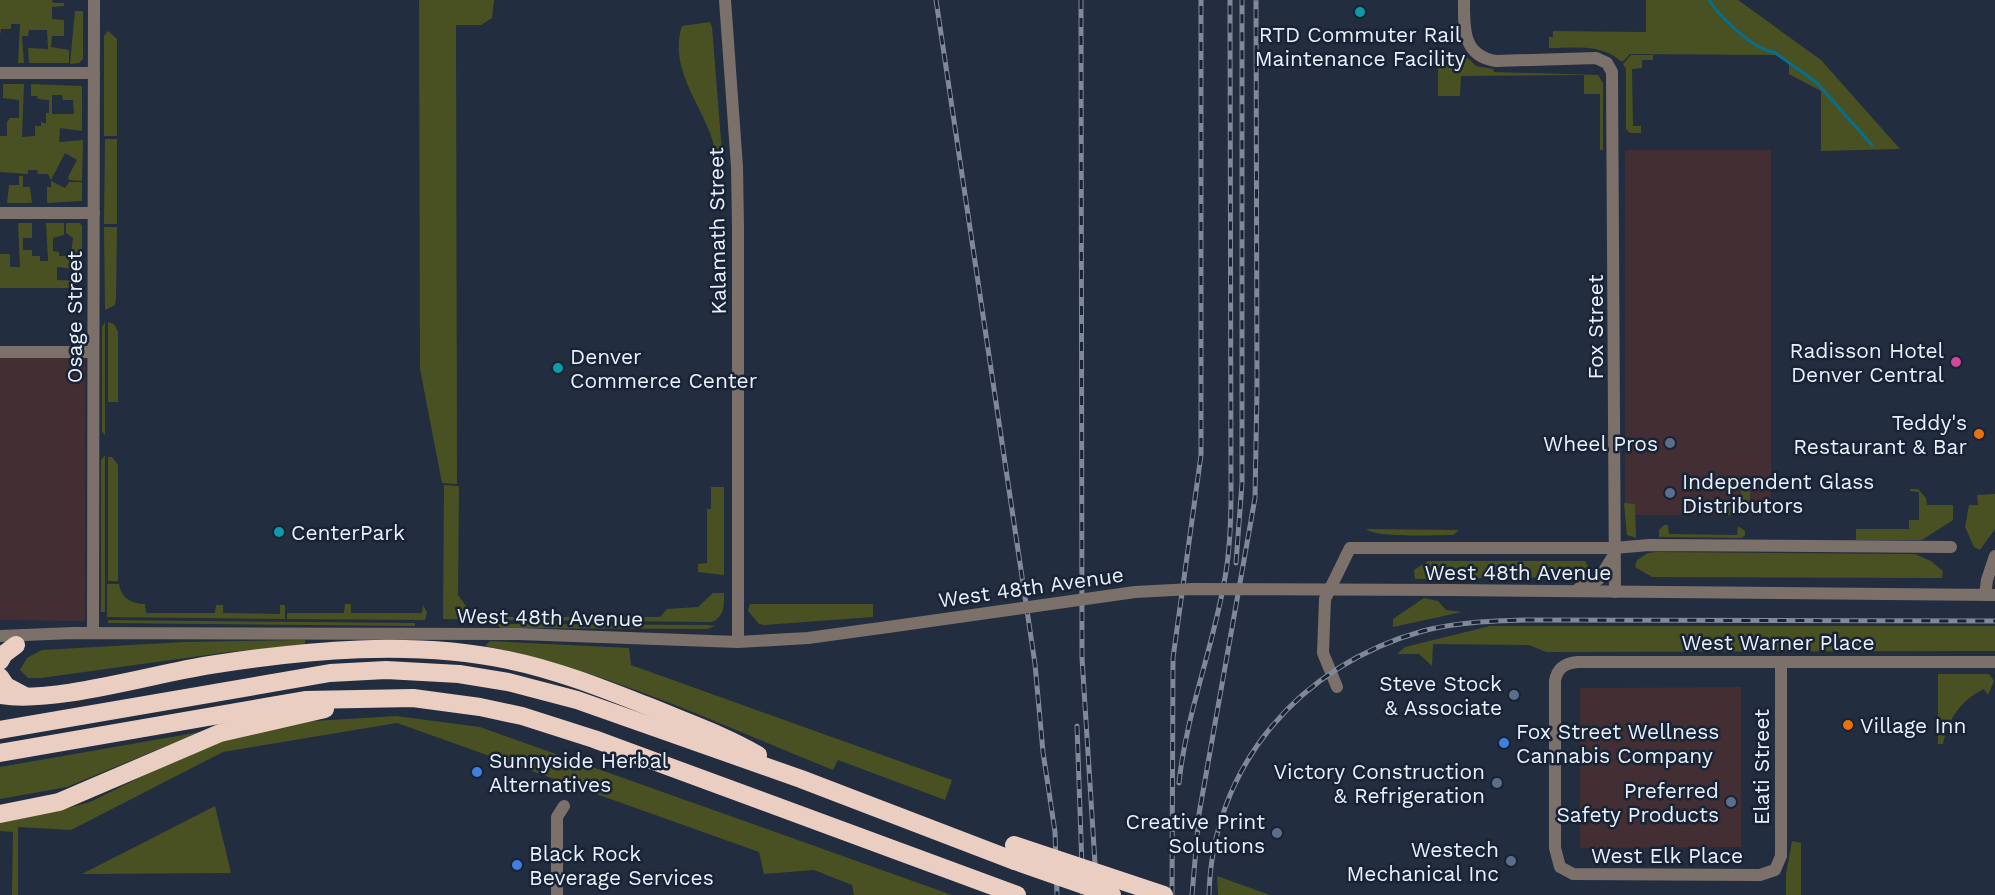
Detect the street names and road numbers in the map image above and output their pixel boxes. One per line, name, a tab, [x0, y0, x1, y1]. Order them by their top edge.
street label: Kalamath Street	[703, 147, 731, 315]
street label: Osage Street	[62, 251, 87, 383]
street label: Fox Street	[1583, 274, 1608, 379]
street label: West 48th Avenue	[1425, 560, 1611, 585]
street label: West 48th Avenue	[937, 562, 1125, 612]
street label: West 48th Avenue	[456, 603, 644, 631]
street label: West Warner Place	[1681, 630, 1875, 655]
street label: Elati Street	[1749, 709, 1774, 825]
street label: West Elk Place	[1591, 843, 1743, 868]

